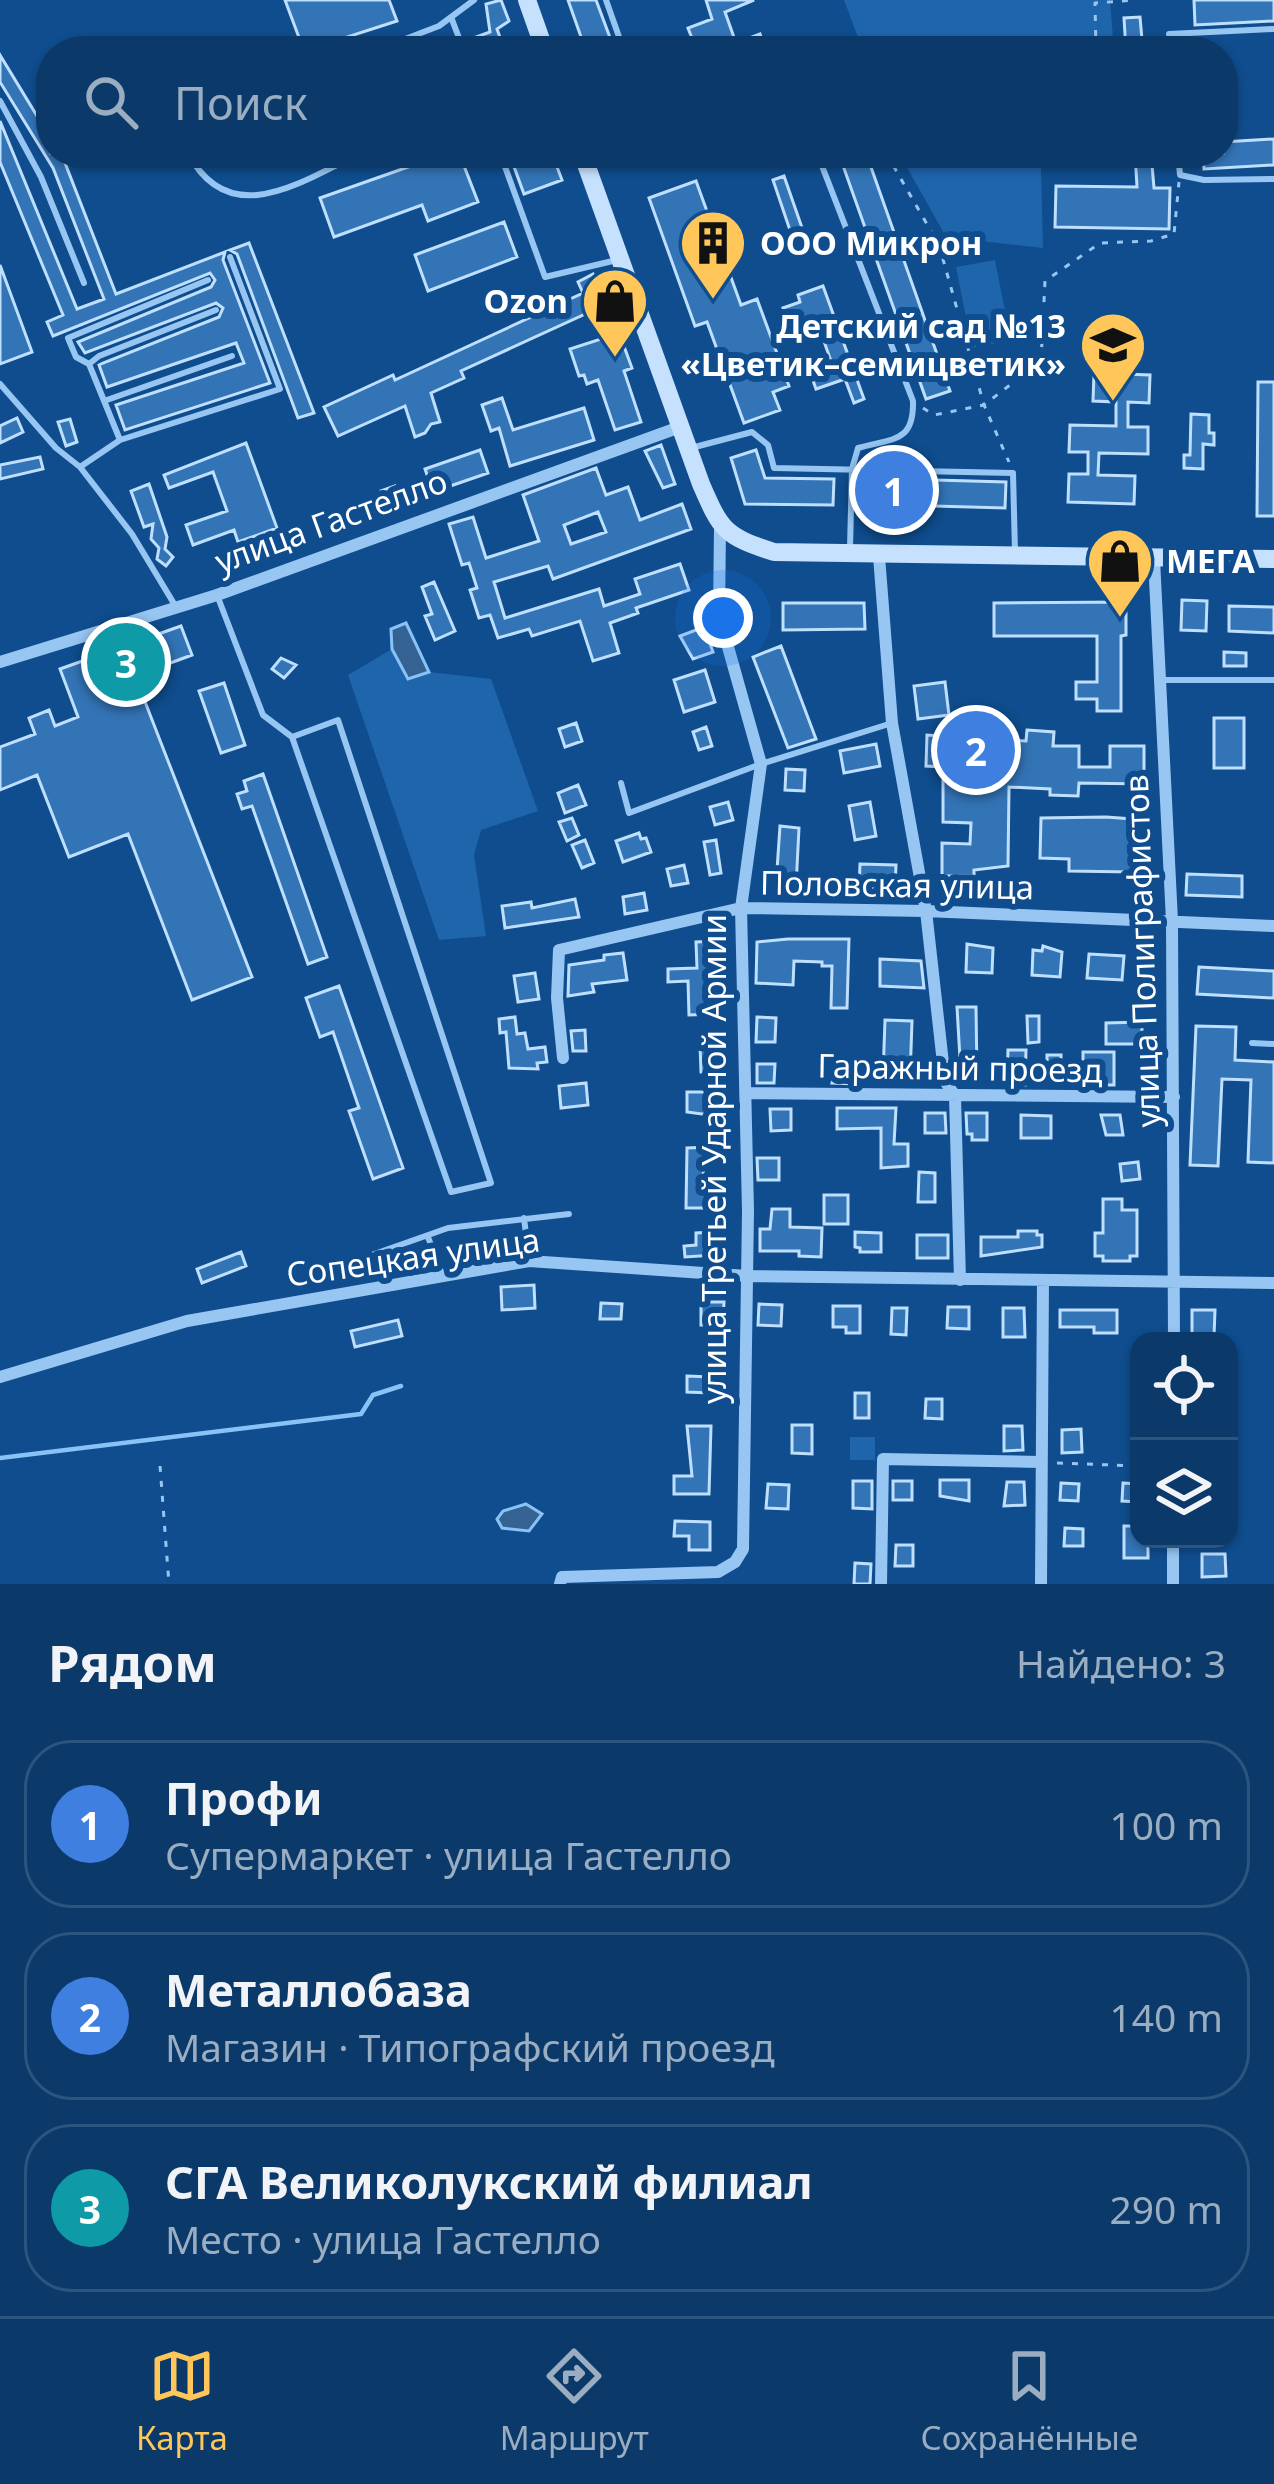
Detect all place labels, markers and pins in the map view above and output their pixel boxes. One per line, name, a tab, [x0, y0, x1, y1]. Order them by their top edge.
building icon: ООО Микрон	[678, 208, 748, 302]
place label: ООО Микрон	[760, 220, 982, 265]
shop icon: Ozon	[580, 266, 650, 360]
place label: Ozon	[484, 278, 568, 323]
place label: Детский сад №13 «Цветик–семицветик»	[680, 303, 1066, 386]
school or university icon: Детский сад №13 «Цветик–семицветик»	[1078, 310, 1148, 404]
pin: 1	[855, 445, 933, 535]
shop icon: МЕГА	[1085, 526, 1155, 620]
place label: МЕГА	[1166, 538, 1255, 583]
pin: 3	[87, 617, 165, 707]
pin: 2	[937, 705, 1015, 795]

